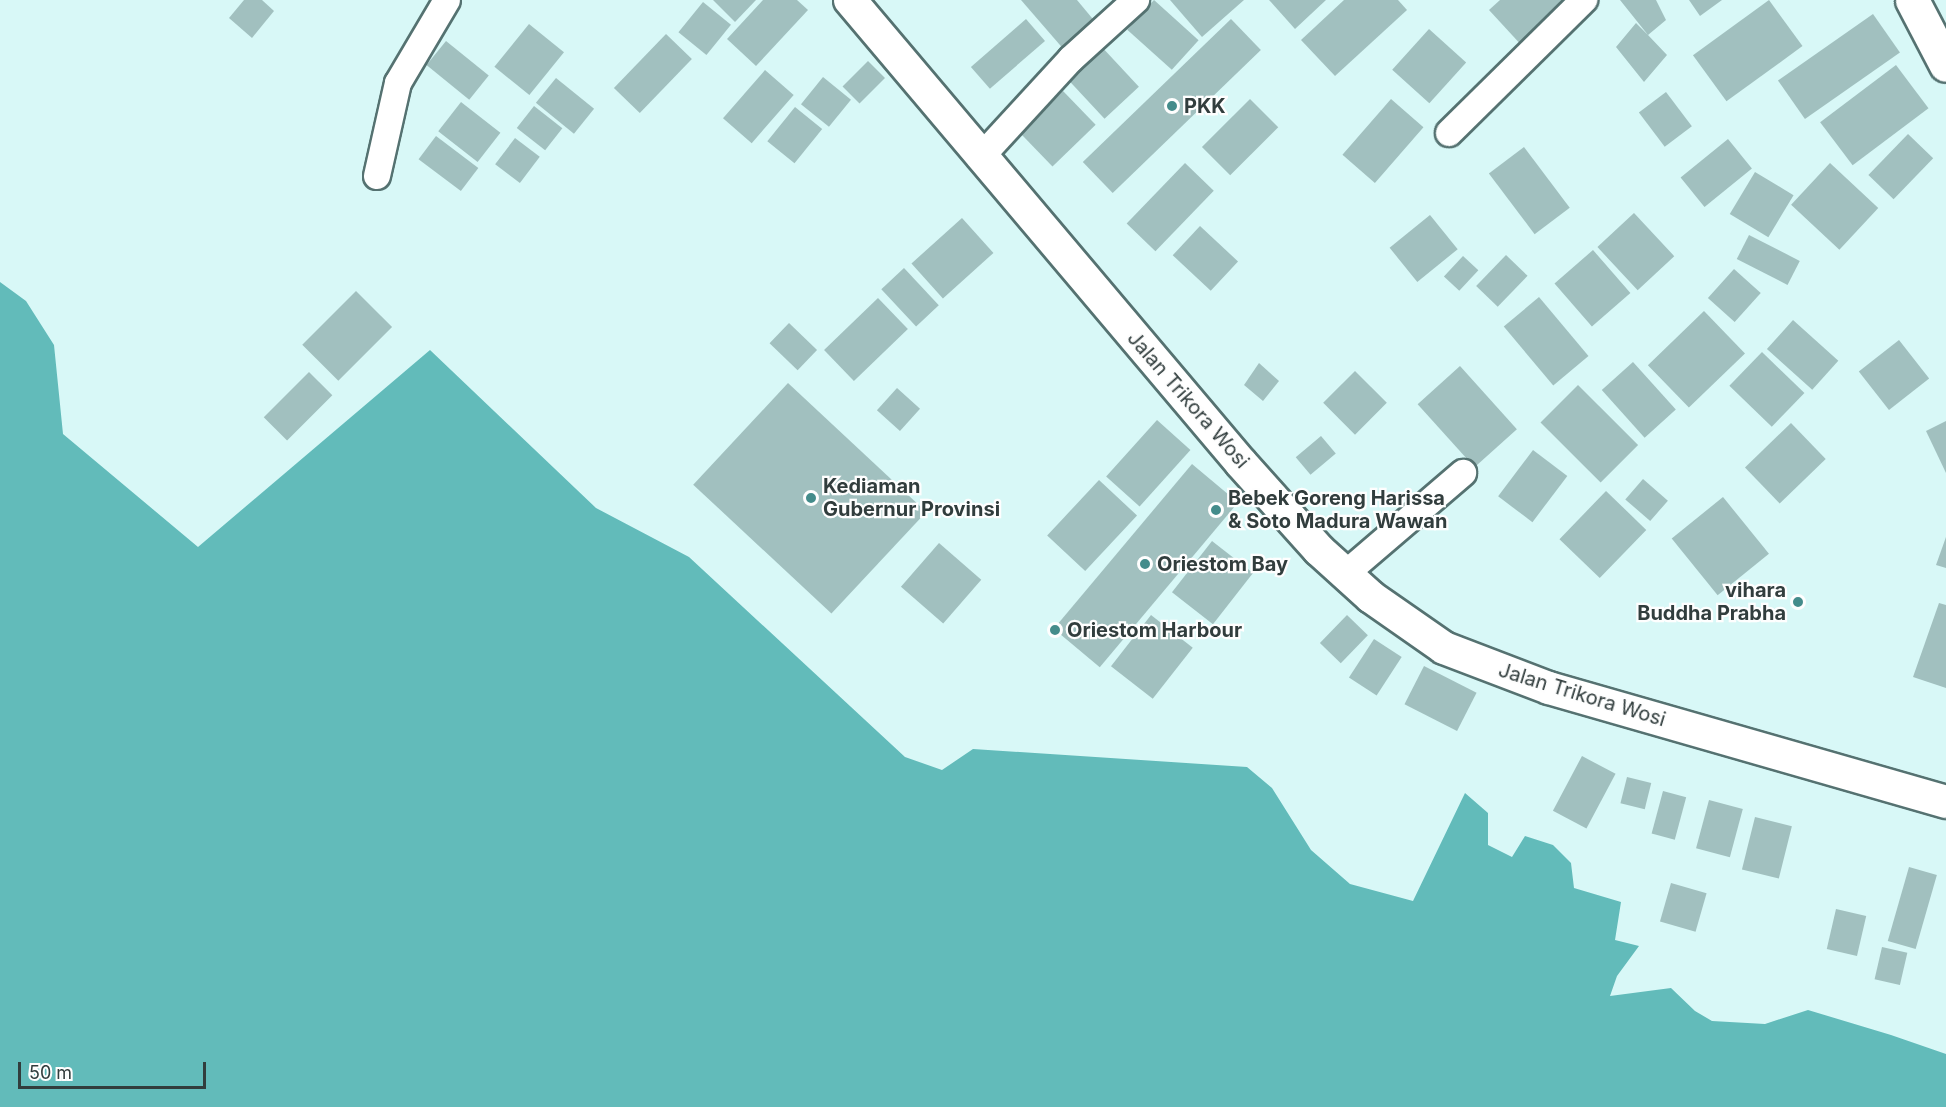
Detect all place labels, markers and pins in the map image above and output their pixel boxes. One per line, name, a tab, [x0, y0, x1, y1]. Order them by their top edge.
place label: PKK	[1184, 94, 1226, 118]
marker: PKK	[1165, 99, 1179, 113]
place label: Kediaman Gubernur Provinsi	[823, 474, 1000, 521]
place label: Bebek Goreng Harissa & Soto Madura Wawan	[1228, 486, 1447, 533]
marker: Kediaman Gubernur Provinsi	[804, 491, 818, 505]
marker: Bebek Goreng Harissa & Soto Madura Wawan	[1209, 503, 1223, 517]
place label: Oriestom Bay	[1157, 552, 1288, 576]
marker: Oriestom Bay	[1138, 557, 1152, 571]
place label: vihara Buddha Prabha	[1637, 578, 1786, 625]
marker: vihara Buddha Prabha	[1791, 595, 1805, 609]
place label: Oriestom Harbour	[1067, 618, 1242, 642]
marker: Oriestom Harbour	[1048, 623, 1062, 637]

